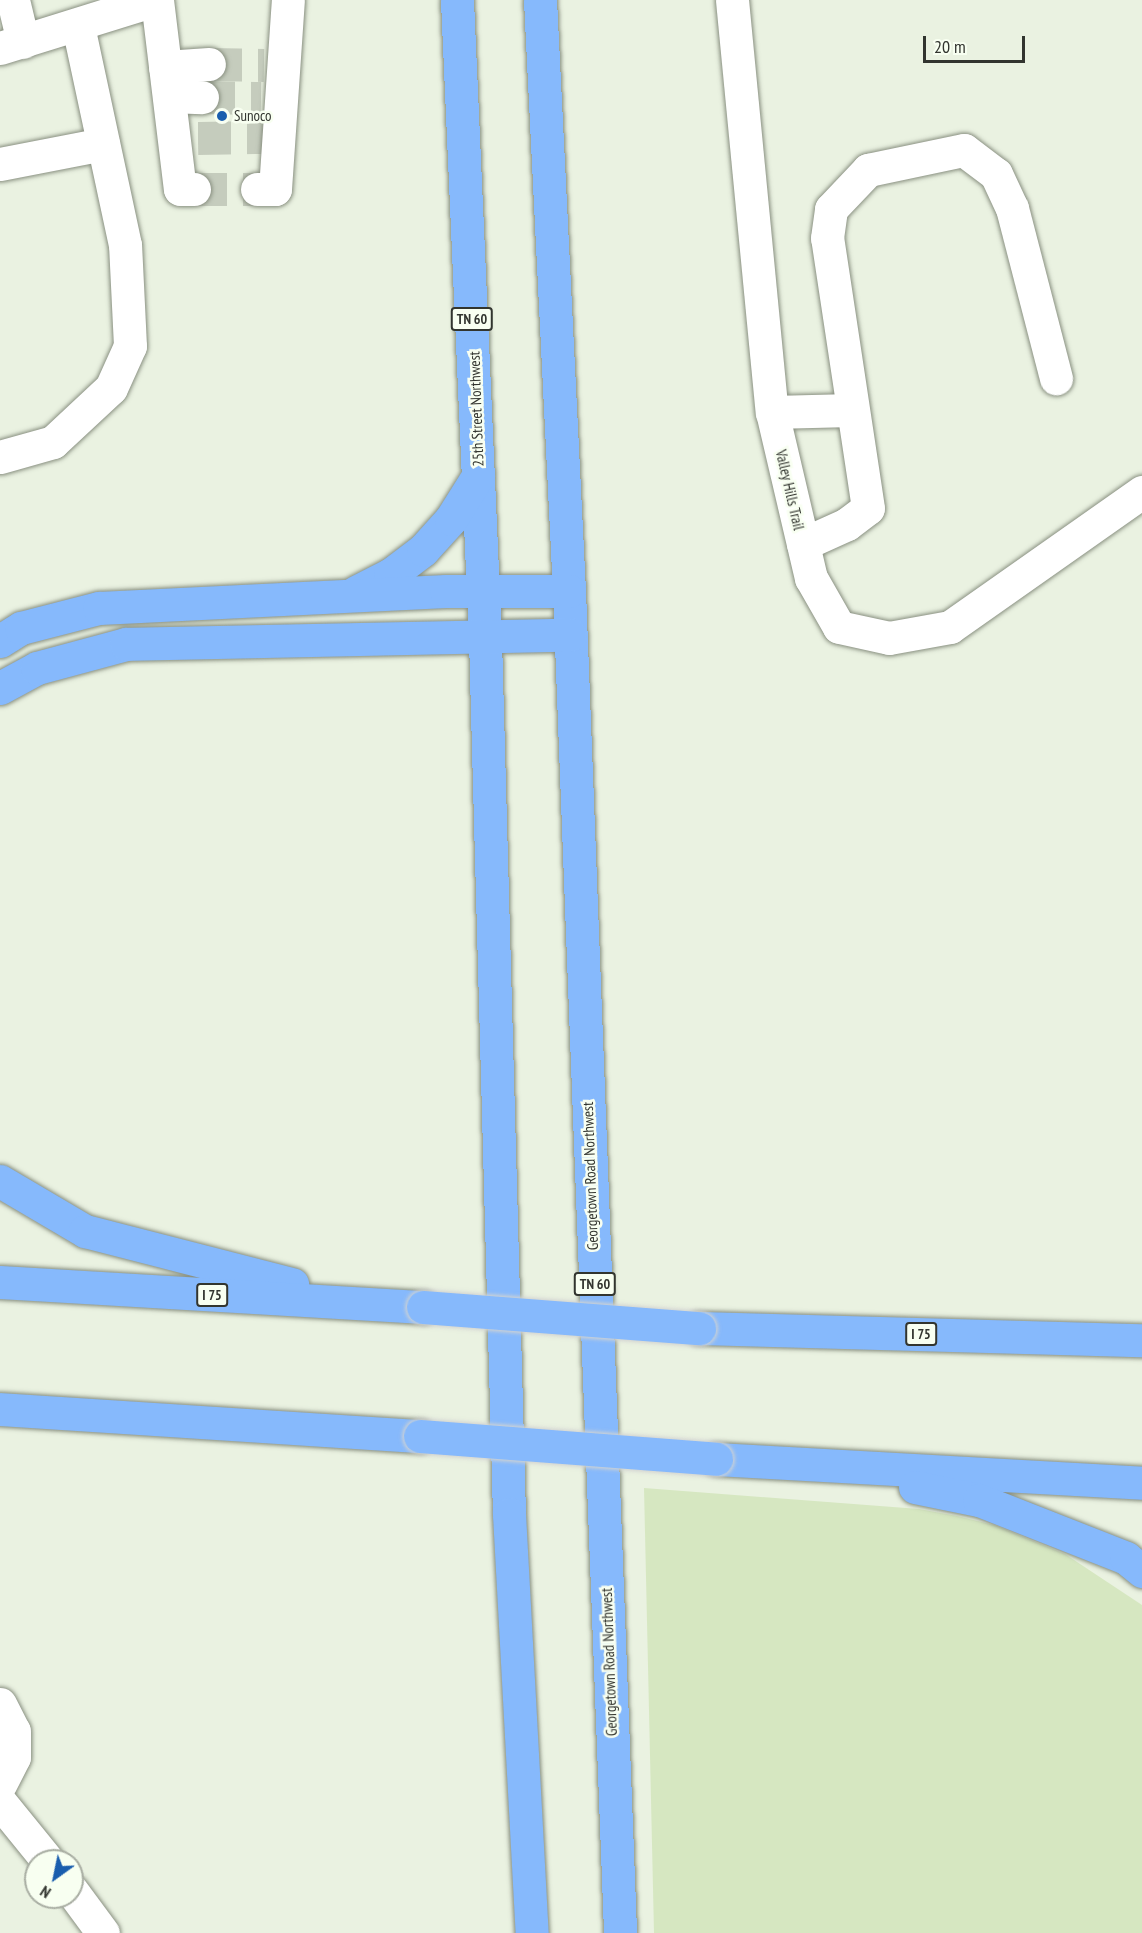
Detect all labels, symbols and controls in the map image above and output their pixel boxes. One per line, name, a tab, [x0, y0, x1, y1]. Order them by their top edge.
scale bar	[926, 24, 1028, 62]
text: 20 m	[934, 35, 966, 58]
place label: Sunoco	[234, 107, 272, 125]
marker: Sunoco	[215, 109, 229, 123]
road number: TN 60	[450, 308, 494, 330]
street label: 25th Street Northwest	[465, 351, 487, 467]
street label: Valley Hills Trail	[772, 448, 808, 532]
street label: Georgetown Road Northwest	[578, 1102, 602, 1250]
road number: TN 60	[572, 1273, 618, 1295]
road number: I 75	[196, 1284, 228, 1306]
road number: I 75	[904, 1323, 938, 1345]
street label: Georgetown Road Northwest	[597, 1588, 621, 1736]
north arrow	[24, 1849, 84, 1909]
text: N	[36, 1882, 54, 1903]

